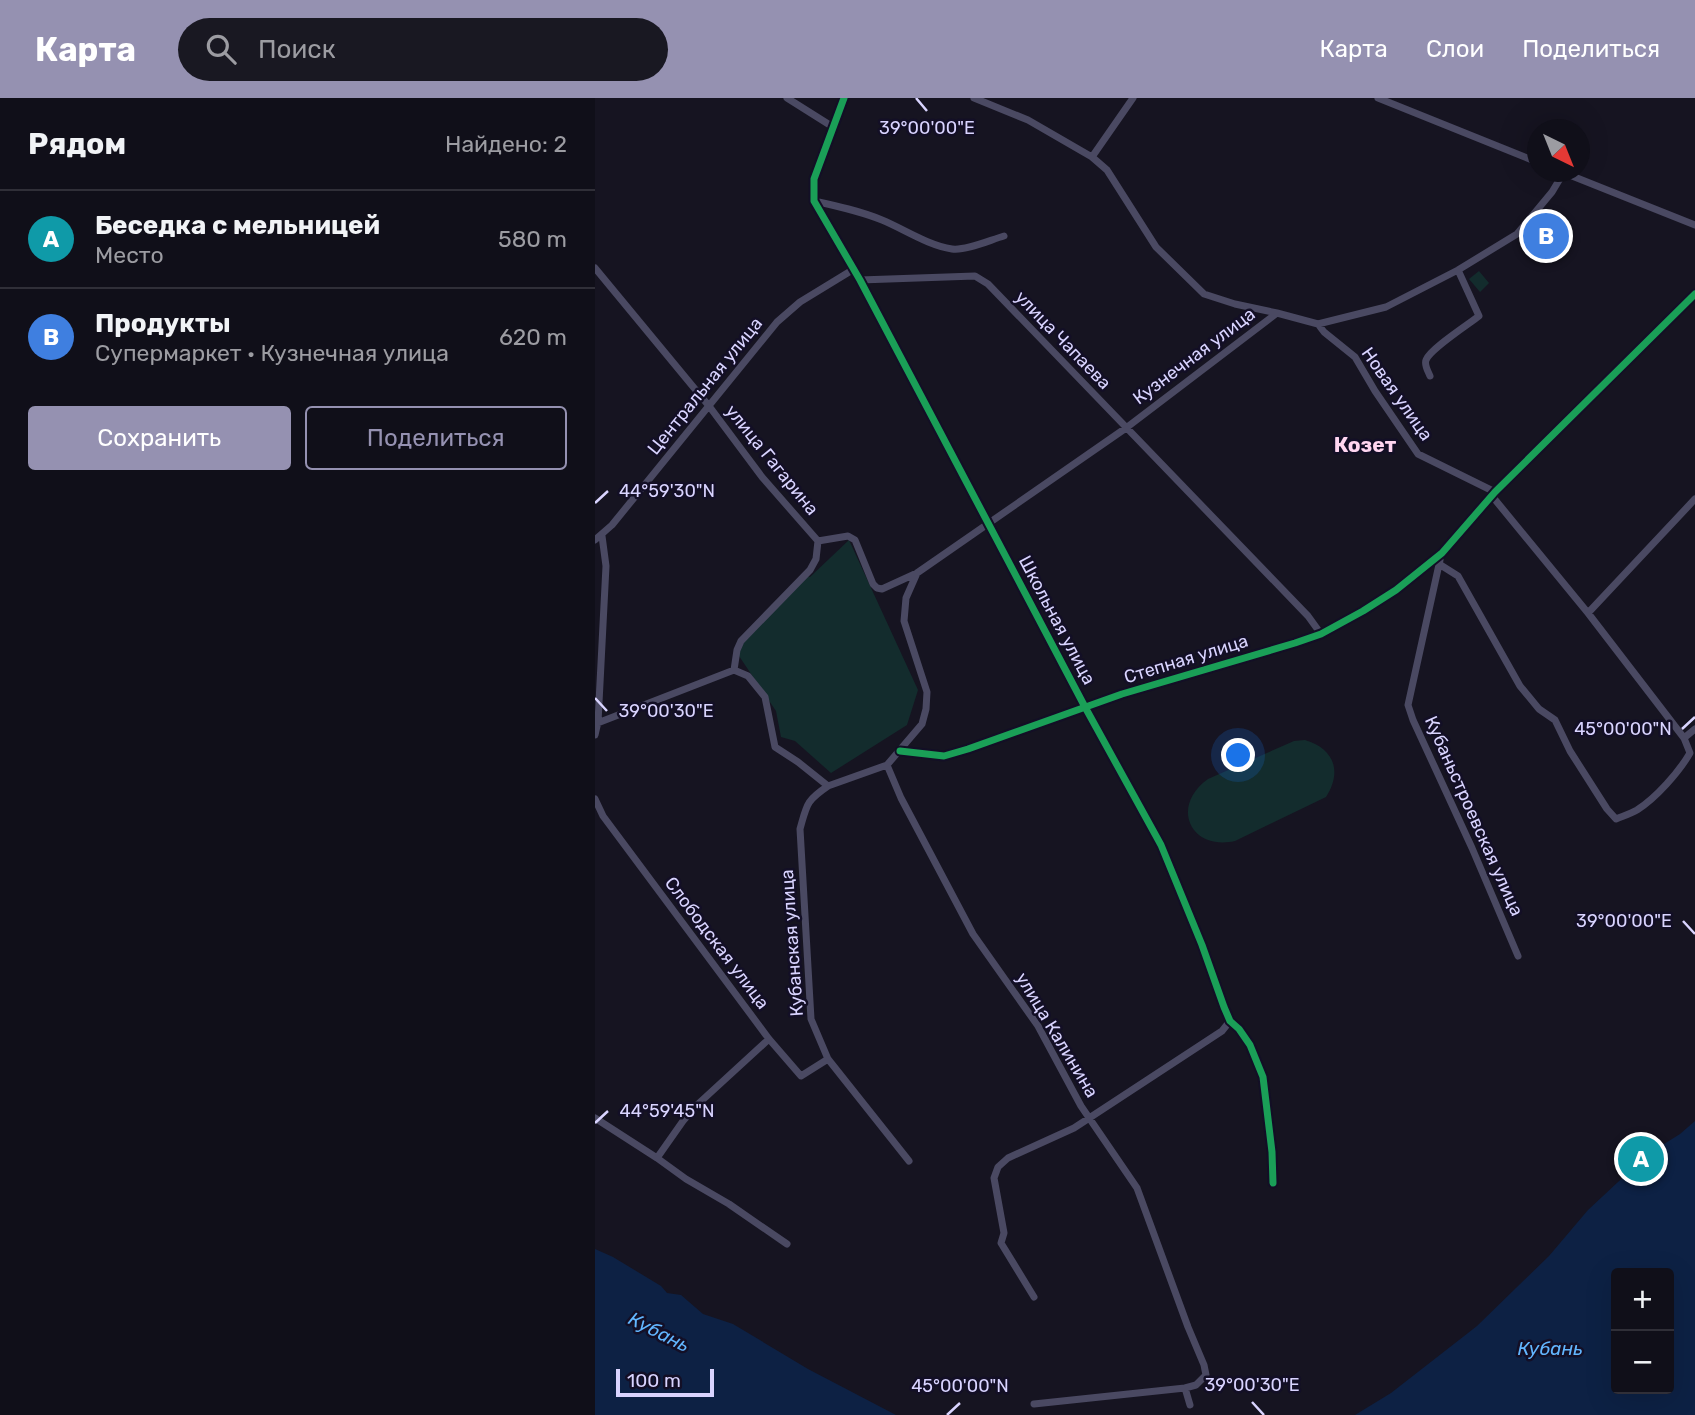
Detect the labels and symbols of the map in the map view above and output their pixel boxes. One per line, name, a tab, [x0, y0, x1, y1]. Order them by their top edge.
text: 39°00'00"E	[879, 117, 975, 139]
north arrow	[1527, 119, 1590, 182]
pin: B	[1523, 210, 1569, 262]
street label: улица Чапаева	[1010, 286, 1116, 394]
street label: Кузнечная улица	[1128, 303, 1260, 409]
street label: Центральная улица	[643, 313, 767, 459]
street label: Новая улица	[1357, 343, 1437, 445]
street label: улица Гагарина	[721, 400, 823, 520]
district label: Козет	[1334, 432, 1397, 457]
text: 44°59'30"N	[619, 480, 715, 502]
street label: Школьная улица	[1014, 552, 1100, 688]
street label: Степная улица	[1121, 630, 1251, 688]
text: 39°00'30"E	[618, 700, 714, 722]
street label: Кубаньстроевская улица	[1420, 713, 1528, 919]
text: 45°00'00"N	[1574, 718, 1672, 740]
your location	[1221, 738, 1255, 772]
street label: Кубанская улица	[776, 869, 808, 1017]
street label: Слободская улица	[660, 873, 774, 1013]
text: 39°00'00"E	[1576, 910, 1672, 932]
street label: улица Калинина	[1011, 969, 1103, 1101]
text: 44°59'45"N	[620, 1100, 714, 1122]
pin: A	[1618, 1133, 1664, 1185]
water label: Кубань	[625, 1307, 693, 1357]
water label: Кубань	[1517, 1337, 1583, 1360]
scale bar	[616, 1366, 714, 1398]
text: 39°00'30"E	[1204, 1374, 1300, 1396]
text: 45°00'00"N	[911, 1375, 1009, 1397]

